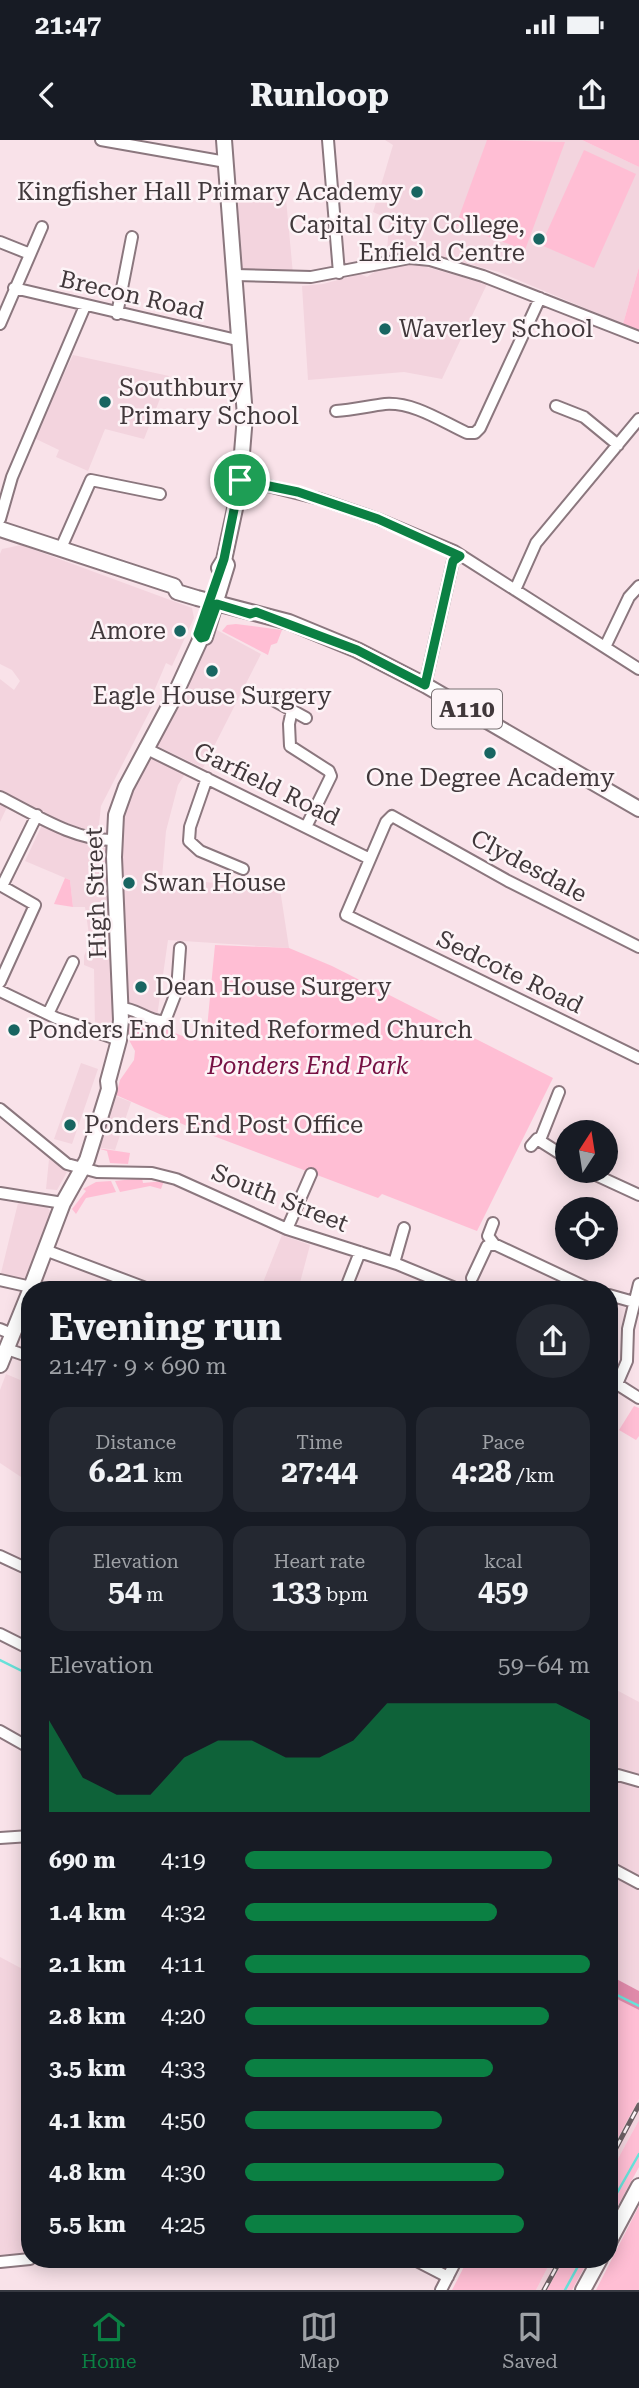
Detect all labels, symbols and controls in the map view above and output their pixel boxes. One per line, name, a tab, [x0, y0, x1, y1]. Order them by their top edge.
text: 21:47	[35, 10, 101, 40]
icon: back	[28, 76, 66, 114]
text: Runloop	[250, 76, 389, 114]
icon: share	[573, 76, 611, 114]
place label: Kingfisher Hall Primary Academy	[17, 178, 404, 206]
marker: Kingfisher Hall Primary Academy	[409, 184, 425, 200]
place label: Capital City College, Enfield Centre	[289, 211, 525, 267]
marker: Capital City College, Enfield Centre	[531, 231, 547, 247]
street label: Brecon Road	[57, 265, 207, 325]
place label: Waverley School	[399, 315, 593, 343]
marker: Waverley School	[377, 321, 393, 337]
place label: Southbury Primary School	[119, 374, 299, 430]
marker: Southbury Primary School	[97, 394, 113, 410]
pin	[210, 450, 270, 510]
icon: arrive	[221, 461, 259, 499]
place label: Amore	[90, 617, 166, 645]
marker: Amore	[172, 623, 188, 639]
marker: Eagle House Surgery	[204, 663, 220, 679]
place label: Eagle House Surgery	[93, 682, 332, 710]
road number: A110	[432, 690, 502, 729]
street label: Garfield Road	[189, 737, 345, 831]
marker: One Degree Academy	[482, 745, 498, 761]
place label: One Degree Academy	[366, 764, 615, 792]
street label: Clydesdale	[466, 824, 592, 908]
street label: High Street	[80, 827, 112, 959]
place label: Swan House	[143, 869, 286, 897]
marker: Swan House	[121, 875, 137, 891]
street label: Sedcote Road	[432, 925, 588, 1019]
place label: Dean House Surgery	[155, 973, 392, 1001]
marker: Dean House Surgery	[133, 979, 149, 995]
place label: Ponders End United Reformed Church	[28, 1016, 473, 1044]
marker: Ponders End United Reformed Church	[6, 1022, 22, 1038]
park label: Ponders End Park	[206, 1052, 409, 1080]
place label: Ponders End Post Office	[84, 1111, 363, 1139]
marker: Ponders End Post Office	[62, 1117, 78, 1133]
north arrow	[555, 1120, 618, 1183]
map controls	[555, 1120, 618, 1260]
street label: South Street	[208, 1158, 352, 1238]
button: locate	[555, 1197, 618, 1260]
button: share	[516, 1304, 590, 1378]
text: Evening run	[49, 1305, 282, 1349]
text: 21:47 · 9 × 690 m	[49, 1353, 227, 1380]
text: Distance	[96, 1431, 176, 1454]
text: Time	[296, 1431, 343, 1454]
text: Pace	[482, 1431, 525, 1454]
text: 6.21	[89, 1454, 149, 1489]
text: 27:44	[281, 1454, 358, 1489]
text: 4:28	[452, 1454, 512, 1489]
text: km	[149, 1464, 183, 1487]
text: /km	[512, 1464, 555, 1487]
text: Elevation	[93, 1550, 179, 1573]
text: Heart rate	[274, 1550, 365, 1573]
text: kcal	[484, 1550, 522, 1573]
text: 54	[108, 1573, 142, 1608]
text: 133	[271, 1573, 321, 1608]
text: 459	[478, 1573, 528, 1608]
text: m	[142, 1583, 164, 1606]
text: bpm	[321, 1583, 368, 1606]
text: Elevation	[49, 1652, 153, 1679]
text: 59–64 m	[498, 1652, 590, 1679]
text: 690 m	[49, 1847, 116, 1874]
text: 4:19	[161, 1847, 206, 1874]
text: 1.4 km	[49, 1899, 126, 1926]
text: 4:32	[161, 1899, 206, 1926]
text: 2.1 km	[49, 1951, 126, 1978]
text: 4:11	[161, 1951, 206, 1978]
text: 2.8 km	[49, 2003, 126, 2030]
text: 4:20	[161, 2003, 206, 2030]
text: 3.5 km	[49, 2055, 126, 2082]
text: 4:33	[161, 2055, 206, 2082]
text: 4.1 km	[49, 2107, 126, 2134]
text: 4:50	[161, 2107, 206, 2134]
text: 4.8 km	[49, 2159, 126, 2186]
text: 4:30	[161, 2159, 206, 2186]
text: 5.5 km	[49, 2211, 126, 2238]
text: 4:25	[161, 2211, 206, 2238]
tab: Home	[81, 2308, 136, 2373]
tab: Map	[299, 2308, 340, 2373]
tab: Saved	[503, 2308, 558, 2373]

